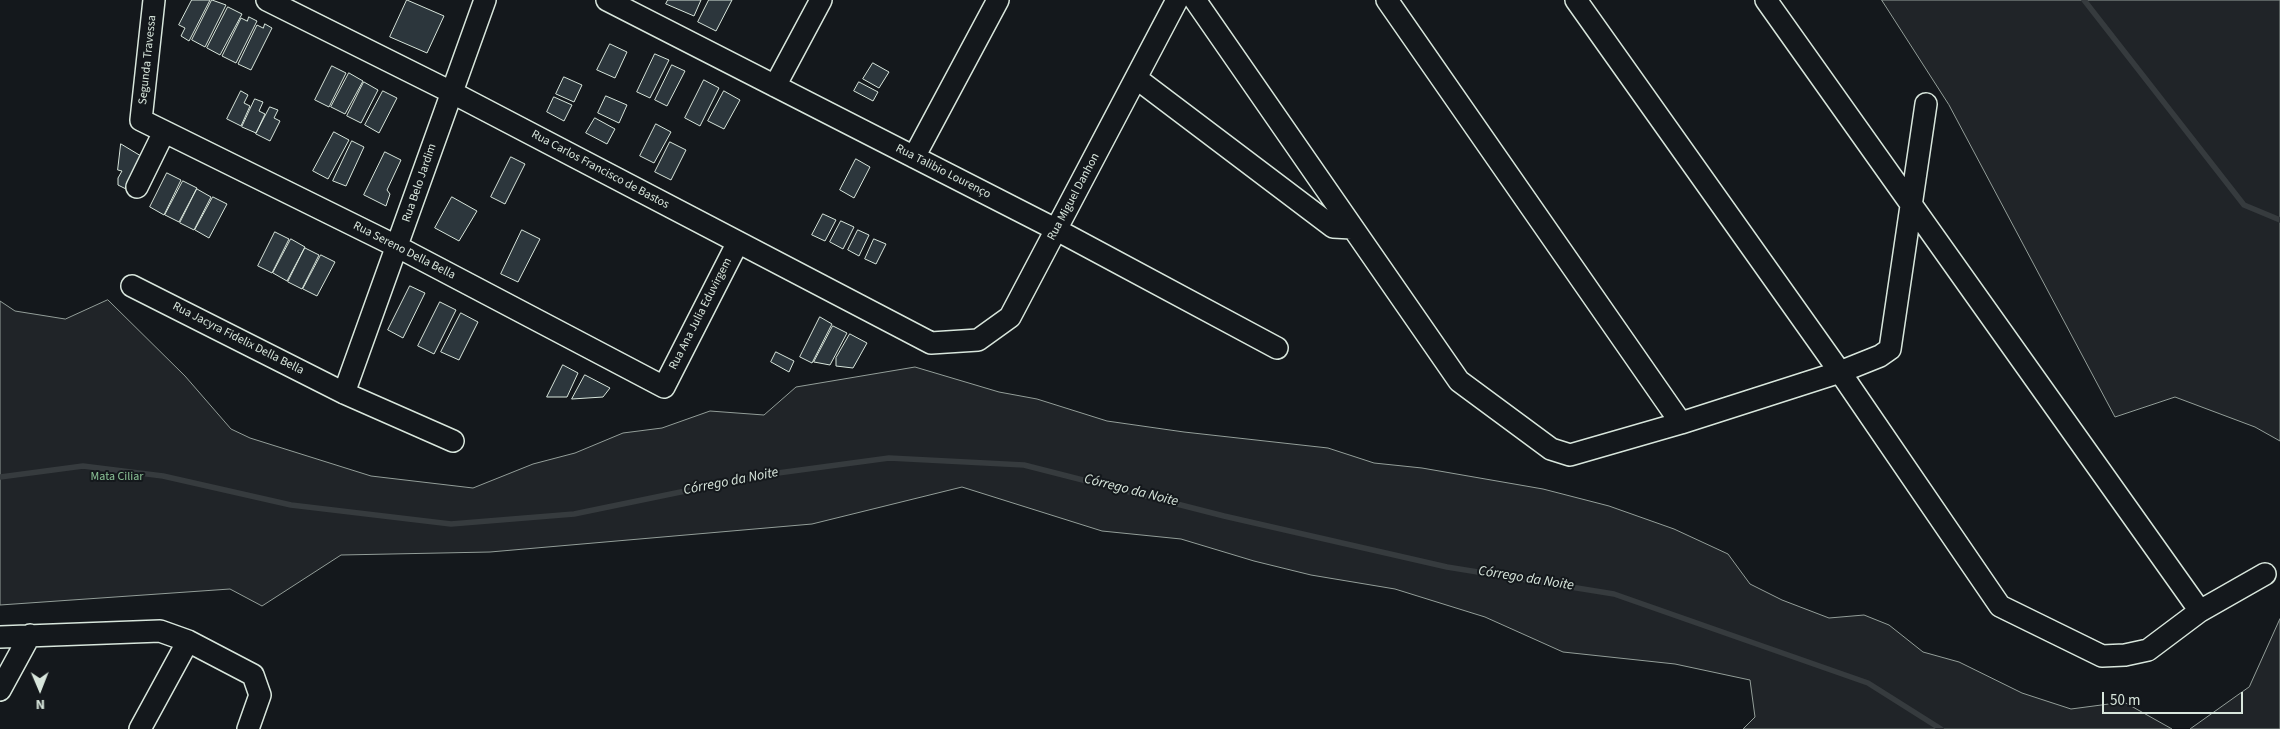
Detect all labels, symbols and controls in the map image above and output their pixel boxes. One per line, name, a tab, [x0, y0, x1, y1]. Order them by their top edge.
street label: Segunda Travessa	[136, 15, 160, 105]
street label: Rua Carlos Francisco de Bastos	[529, 128, 671, 212]
street label: Rua Belo Jardim	[400, 142, 440, 224]
street label: Rua Talibio Lourenço	[893, 142, 993, 202]
street label: Rua Miguel Danhon	[1045, 151, 1103, 243]
street label: Rua Sereno Della Bella	[351, 219, 457, 283]
street label: Rua Ana Julia Eduvirgem	[666, 256, 736, 372]
street label: Rua Jacyra Fidelix Della Bella	[170, 300, 306, 378]
water label: Córrego da Noite	[682, 465, 780, 499]
park label: Mata Ciliar	[91, 470, 143, 484]
water label: Córrego da Noite	[1082, 471, 1180, 511]
water label: Córrego da Noite	[1477, 563, 1575, 595]
north arrow	[15, 664, 65, 714]
scale bar	[2105, 682, 2246, 714]
text: 50 m	[2110, 690, 2140, 711]
text: N	[35, 694, 45, 714]

